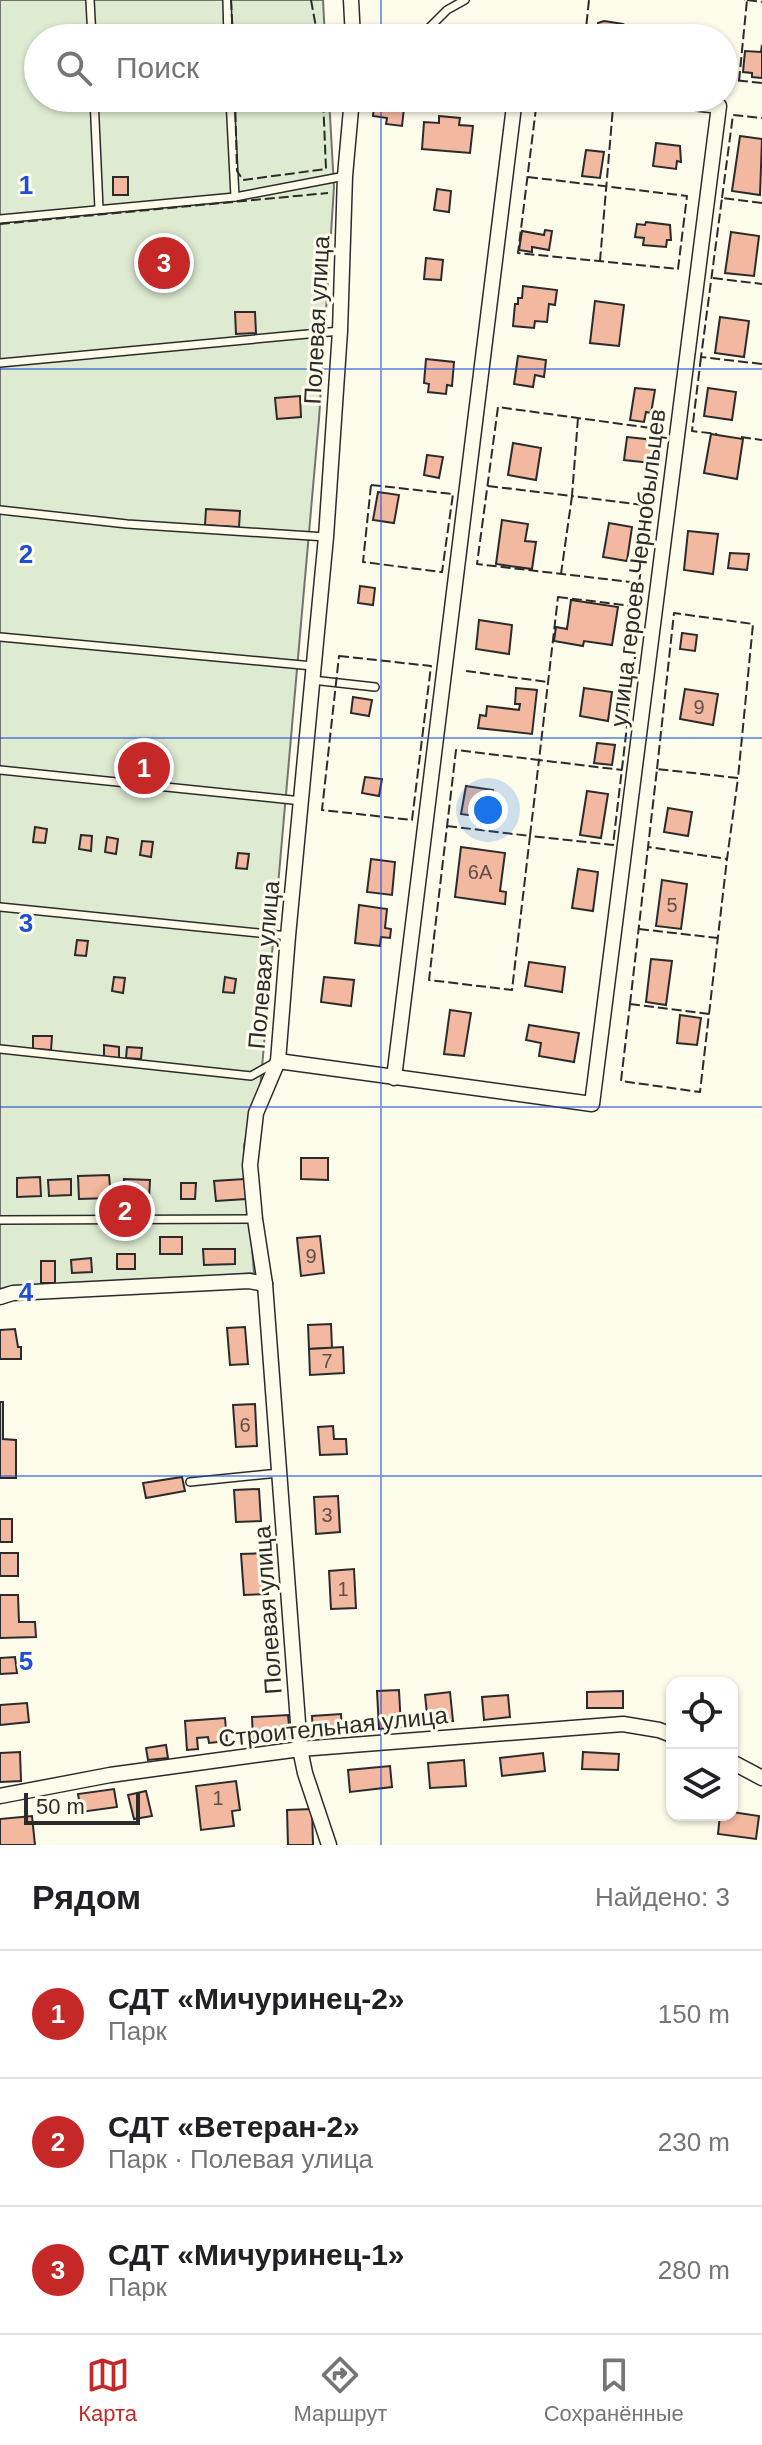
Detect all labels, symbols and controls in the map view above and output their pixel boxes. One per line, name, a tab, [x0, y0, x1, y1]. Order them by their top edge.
search box	[24, 24, 738, 112]
icon: search	[52, 46, 96, 90]
text: Поиск	[116, 51, 199, 84]
text: 1	[19, 170, 33, 200]
pin: 3	[138, 233, 190, 293]
street label: Полевая улица	[299, 234, 334, 405]
street label: улица героев Чернобыльцев	[605, 407, 670, 728]
text: 2	[19, 539, 33, 569]
house number: 9	[693, 696, 705, 718]
pin: 1	[118, 738, 170, 798]
your location	[468, 790, 508, 830]
house number: 6А	[468, 861, 493, 883]
street label: Полевая улица	[243, 879, 284, 1050]
house number: 5	[666, 894, 678, 916]
text: 3	[19, 908, 33, 938]
pin: 2	[99, 1181, 151, 1241]
house number: 9	[305, 1245, 317, 1267]
text: 4	[19, 1277, 34, 1307]
house number: 7	[321, 1350, 333, 1372]
house number: 6	[239, 1414, 251, 1436]
house number: 3	[321, 1504, 333, 1526]
street label: Полевая улица	[248, 1524, 287, 1695]
house number: 1	[337, 1578, 349, 1600]
text: 5	[19, 1646, 33, 1676]
map controls	[666, 1677, 738, 1821]
button: locate	[666, 1677, 738, 1749]
street label: Строительная улица	[217, 1701, 450, 1752]
button: layers	[666, 1749, 738, 1821]
house number: 1	[212, 1787, 224, 1809]
scale bar	[24, 1789, 140, 1825]
text: 50 m	[36, 1794, 85, 1819]
text: Рядом	[32, 1878, 141, 1916]
text: Найдено: 3	[595, 1882, 730, 1912]
text: СДТ «Мичуринец-2»	[108, 1982, 405, 2015]
text: 1	[51, 1999, 65, 2029]
text: 150 m	[658, 1999, 730, 2029]
text: Парк	[108, 2016, 167, 2046]
text: СДТ «Ветеран-2»	[108, 2110, 360, 2143]
text: 2	[51, 2127, 65, 2157]
text: 230 m	[658, 2127, 730, 2157]
text: Парк · Полевая улица	[108, 2144, 373, 2174]
text: СДТ «Мичуринец-1»	[108, 2238, 405, 2271]
text: 3	[51, 2255, 65, 2285]
text: 280 m	[658, 2255, 730, 2285]
text: Парк	[108, 2272, 167, 2302]
tab: Карта	[78, 2353, 137, 2427]
tab: Маршрут	[294, 2353, 387, 2427]
tab: Сохранённые	[544, 2353, 684, 2427]

